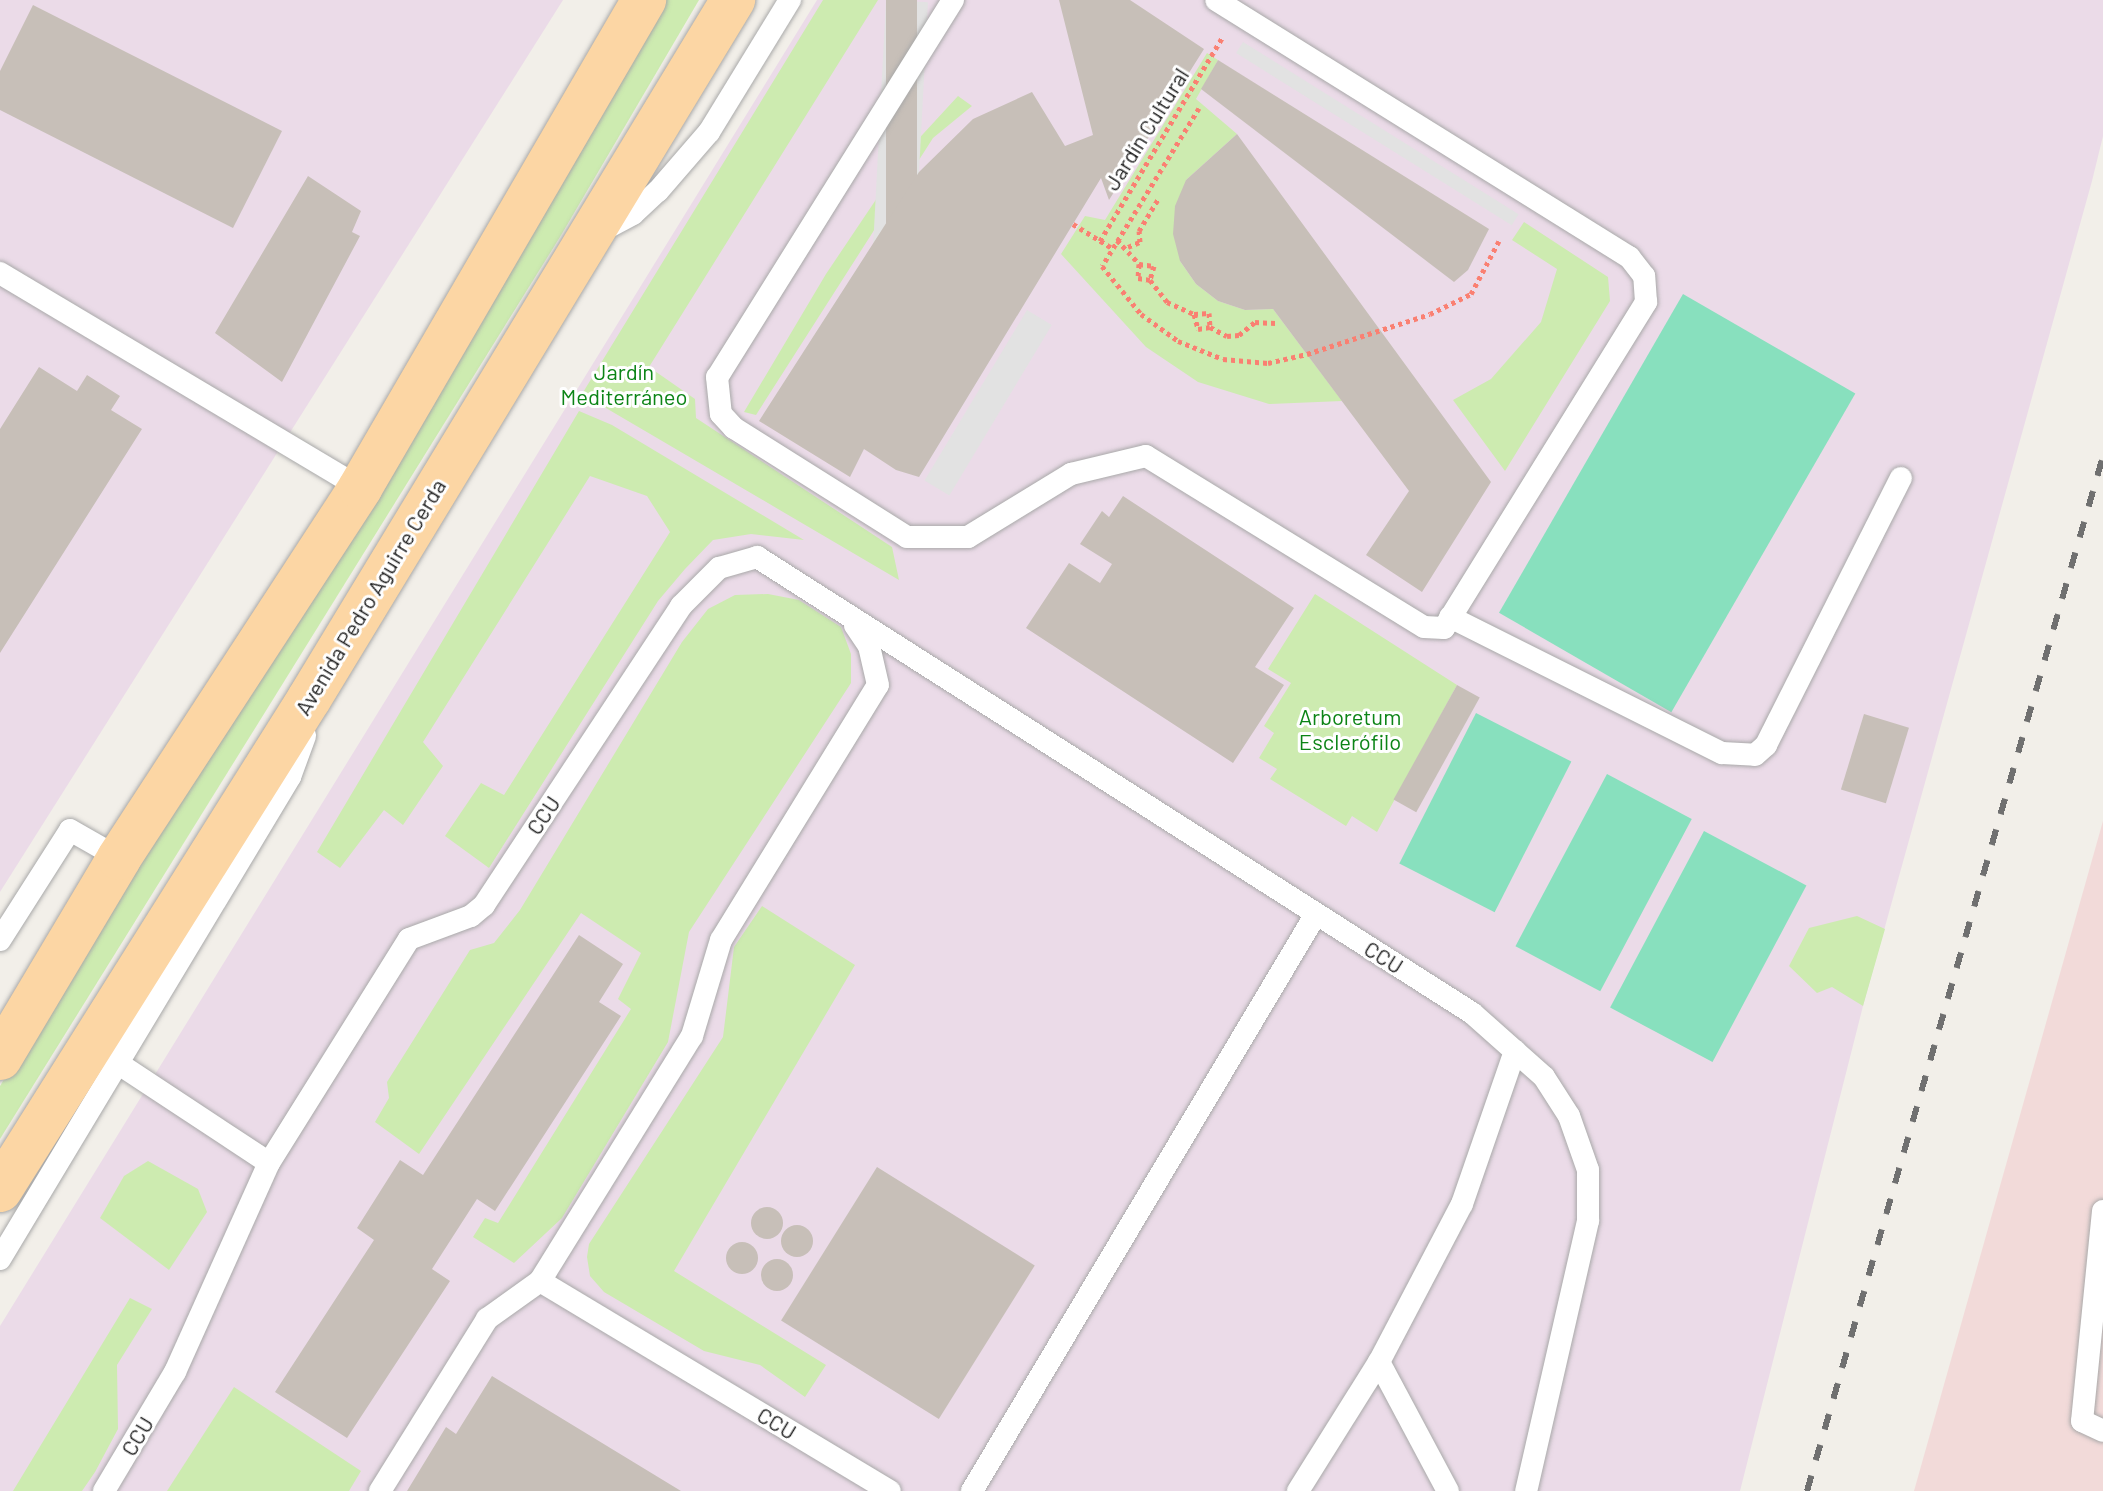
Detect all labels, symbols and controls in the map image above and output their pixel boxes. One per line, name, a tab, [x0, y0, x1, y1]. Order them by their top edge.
street label: Jardín Cultural	[1098, 63, 1194, 195]
park label: Jardín Mediterráneo	[560, 358, 688, 410]
street label: Avenida Pedro Aguirre Cerda	[289, 474, 451, 720]
park label: Arboretum Esclerófilo	[1299, 703, 1401, 754]
street label: CCU	[521, 791, 565, 839]
street label: CCU	[1360, 935, 1408, 979]
street label: CCU	[753, 1401, 801, 1445]
street label: CCU	[115, 1412, 159, 1460]

